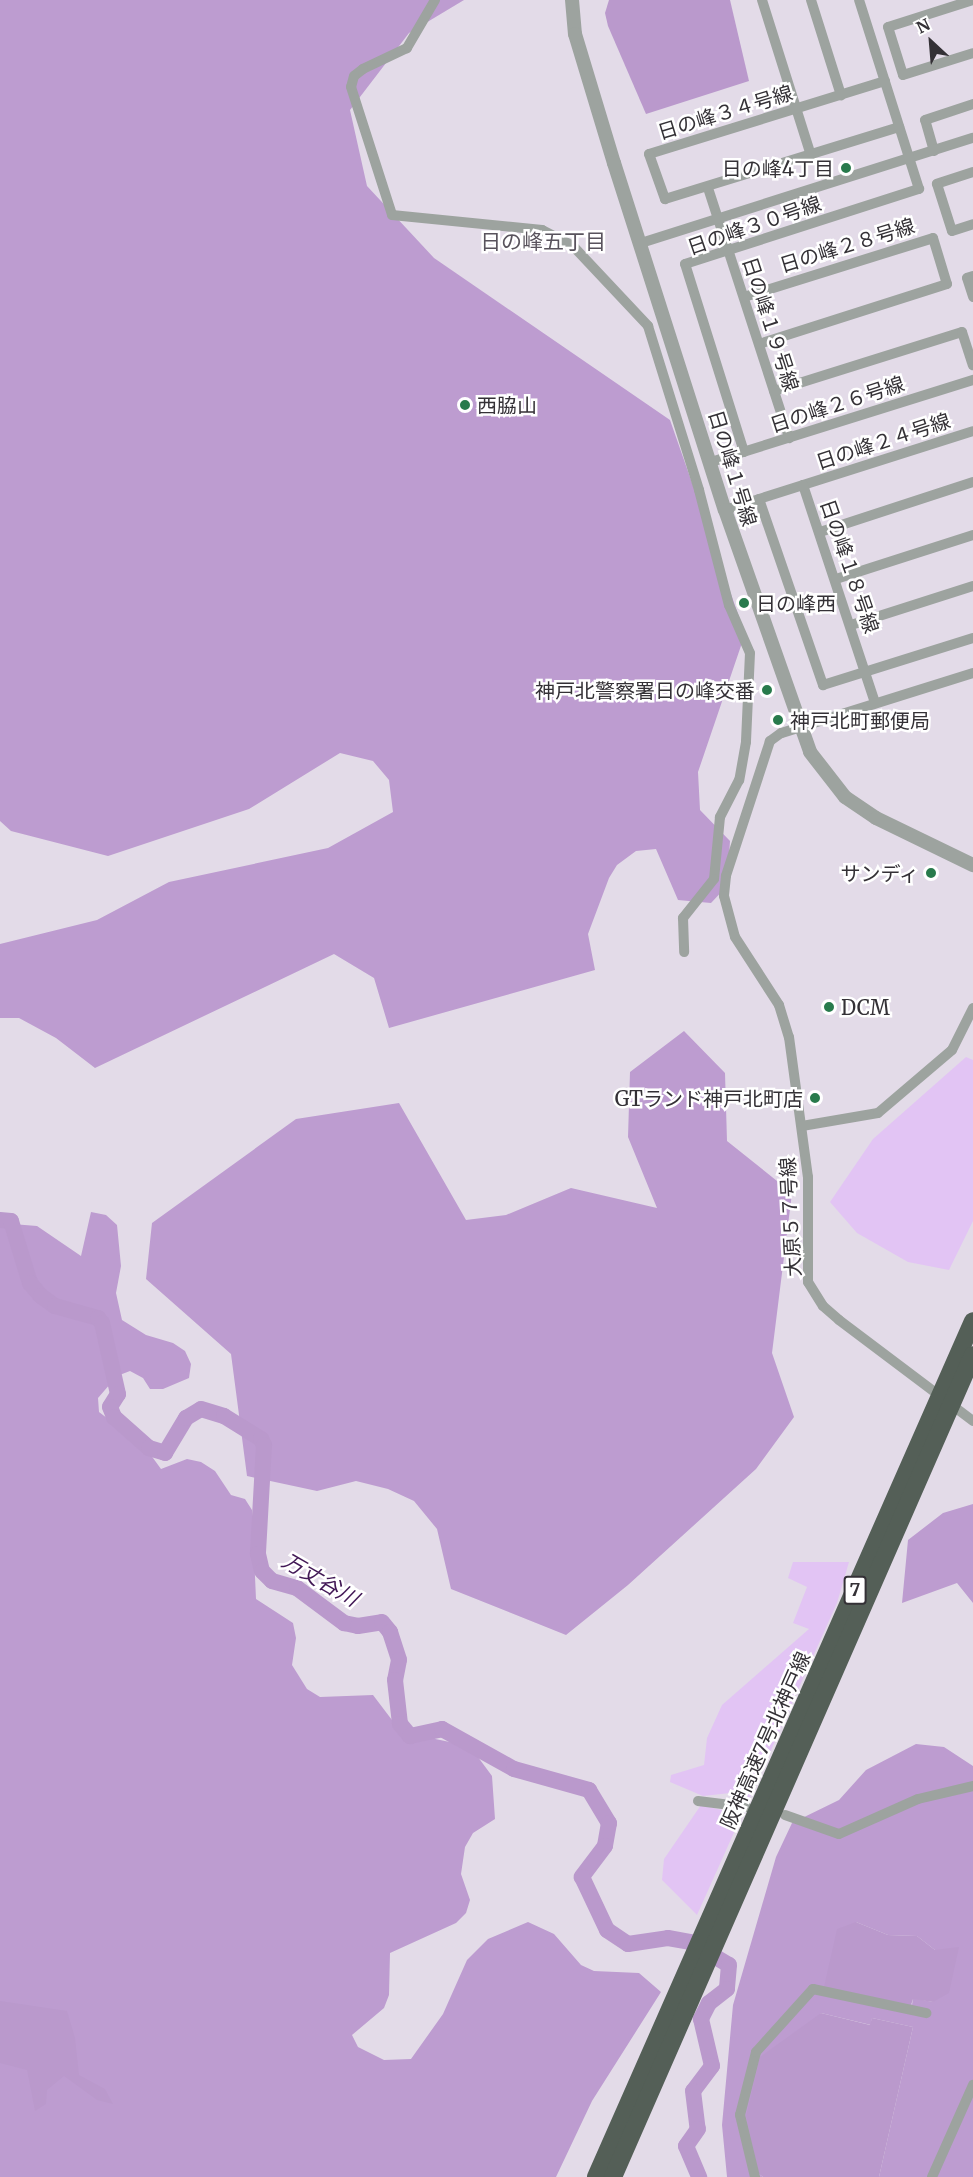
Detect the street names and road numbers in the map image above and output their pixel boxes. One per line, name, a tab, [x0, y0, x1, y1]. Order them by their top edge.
street label: 日の峰３４号線	[655, 80, 795, 144]
street label: 日の峰３０号線	[684, 191, 824, 259]
street label: 日の峰２８号線	[777, 213, 917, 277]
street label: 日の峰１９号線	[738, 254, 804, 394]
street label: 日の峰２６号線	[767, 371, 907, 437]
street label: 日の峰１号線	[704, 407, 762, 529]
street label: 日の峰２４号線	[813, 408, 953, 474]
street label: 日の峰１８号線	[816, 496, 884, 636]
street label: 大原５７号線	[775, 1156, 805, 1278]
road number: 7	[843, 1575, 867, 1605]
street label: 阪神高速7号北神戸線	[715, 1648, 815, 1832]

